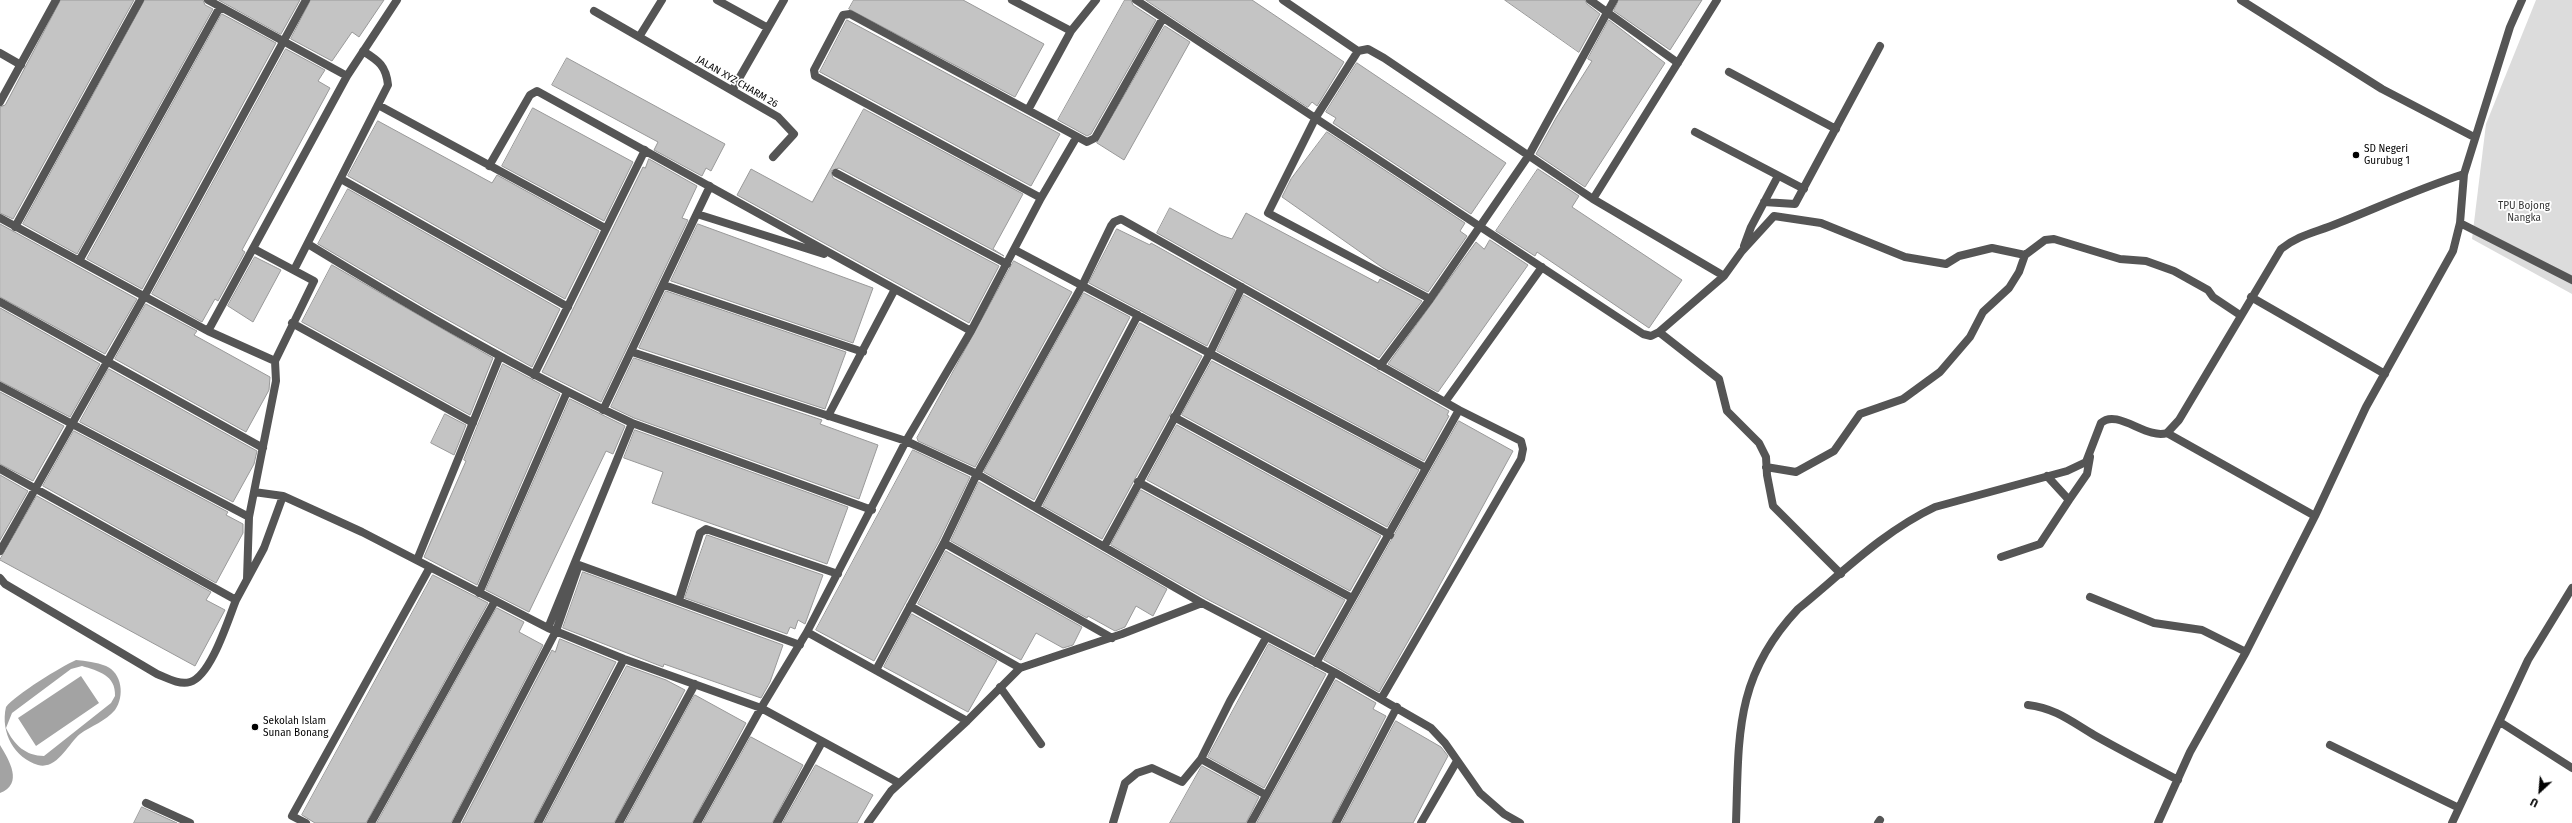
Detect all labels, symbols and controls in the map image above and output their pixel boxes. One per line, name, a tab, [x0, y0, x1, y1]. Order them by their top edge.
street label: JALAN XYZ CHARM 26	[694, 54, 780, 110]
place label: SD Negeri Gurubug 1	[2364, 143, 2410, 166]
marker: SD Negeri Gurubug 1	[2351, 150, 2361, 160]
park label: TPU Bojong Nangka	[2498, 200, 2550, 224]
place label: Sekolah Islam Sunan Bonang	[263, 715, 328, 738]
marker: Sekolah Islam Sunan Bonang	[250, 722, 260, 732]
north arrow	[2520, 771, 2560, 811]
text: U	[2528, 795, 2541, 810]

